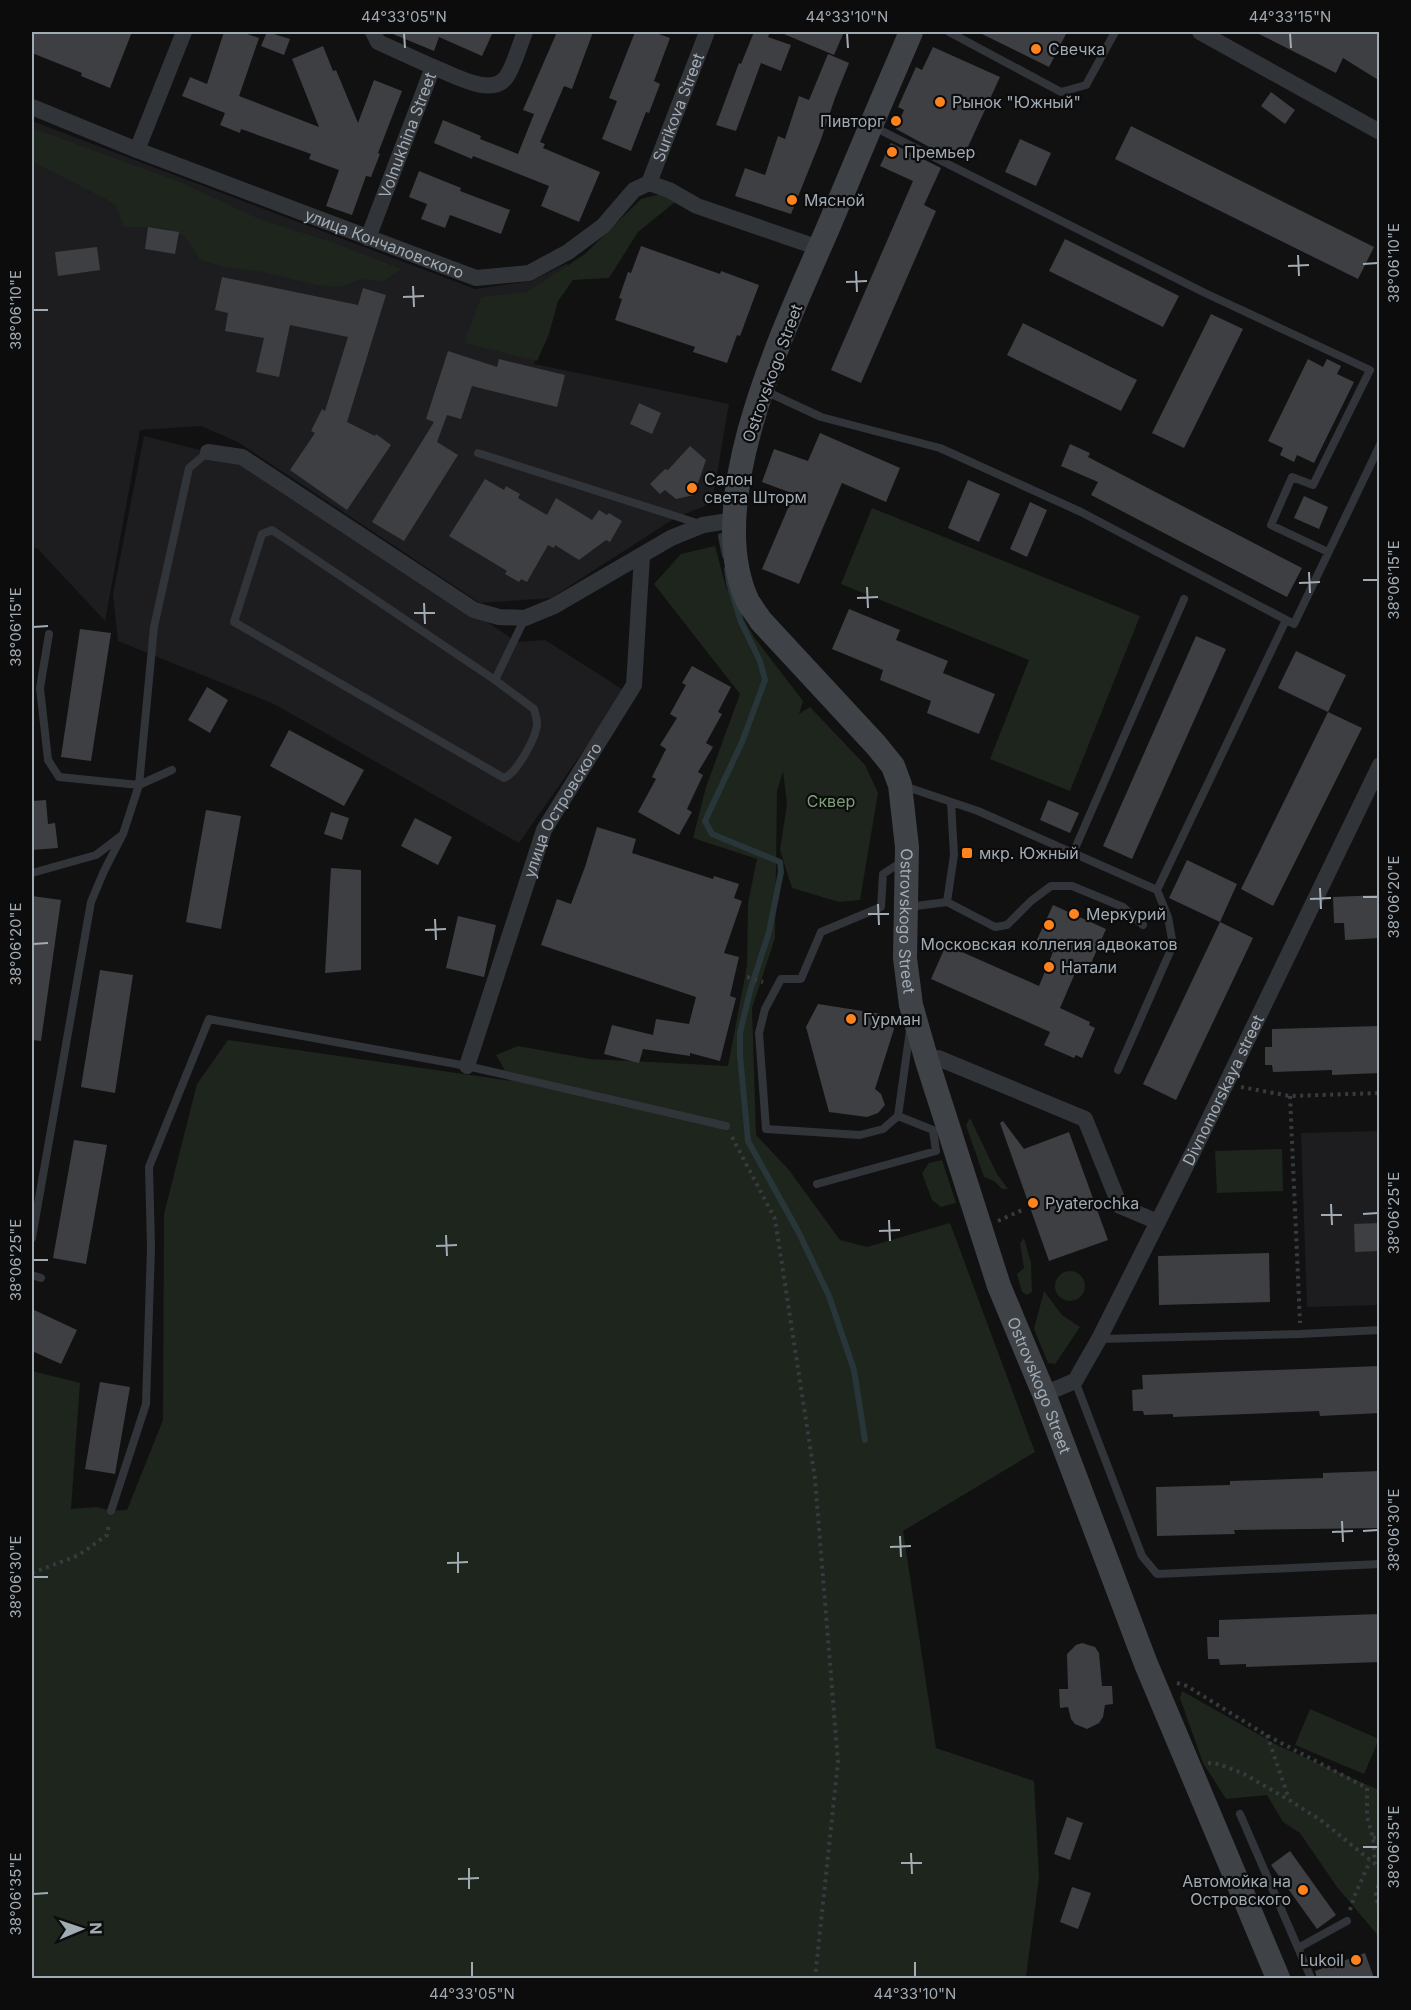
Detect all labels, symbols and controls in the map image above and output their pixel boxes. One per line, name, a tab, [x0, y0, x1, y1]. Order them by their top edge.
text: 44°33'05"N	[361, 7, 447, 26]
text: 44°33'10"N	[806, 7, 888, 26]
text: 44°33'15"N	[1249, 7, 1331, 26]
place label: Свечка	[1048, 39, 1105, 59]
marker: Свечка	[1029, 42, 1043, 56]
street label: Surikova Street	[648, 50, 708, 165]
street label: Volnukhina Street	[374, 70, 440, 201]
place label: Рынок "Южный"	[952, 92, 1081, 112]
marker: Рынок "Южный"	[933, 95, 947, 109]
place label: Пивторг	[820, 111, 884, 131]
marker: Пивторг	[889, 114, 903, 128]
place label: Премьер	[904, 142, 975, 162]
marker: Премьер	[885, 145, 899, 159]
place label: Мясной	[804, 190, 865, 210]
marker: Мясной	[785, 193, 799, 207]
street label: улица Кончаловского	[302, 204, 467, 283]
text: 38°06'10"E	[1384, 223, 1403, 303]
text: 38°06'10"E	[6, 270, 25, 350]
street label: Ostrovskogo Street	[738, 301, 806, 445]
place label: Салон света Шторм	[704, 469, 807, 507]
marker: Салон света Шторм	[685, 481, 699, 495]
text: 38°06'15"E	[1384, 540, 1403, 620]
text: 38°06'15"E	[6, 587, 25, 667]
street label: улица Островского	[519, 739, 606, 880]
park label: Сквер	[807, 791, 855, 811]
place label: мкр. Южный	[979, 843, 1079, 863]
marker: мкр. Южный	[960, 846, 974, 860]
street label: Ostrovskogo Street	[895, 848, 919, 995]
text: 38°06'20"E	[1384, 855, 1403, 939]
text: 38°06'20"E	[6, 902, 25, 986]
place label: Меркурий	[1086, 904, 1166, 924]
marker: Меркурий	[1067, 907, 1081, 921]
marker: Московская коллегия адвокатов	[1042, 918, 1056, 932]
place label: Московская коллегия адвокатов	[920, 934, 1178, 954]
place label: Натали	[1061, 957, 1117, 977]
marker: Натали	[1042, 960, 1056, 974]
place label: Гурман	[863, 1009, 921, 1029]
marker: Гурман	[844, 1012, 858, 1026]
street label: Divnomorskaya street	[1178, 1012, 1268, 1169]
text: 38°06'25"E	[1384, 1172, 1403, 1254]
place label: Pyaterochka	[1045, 1193, 1139, 1213]
marker: Pyaterochka	[1026, 1196, 1040, 1210]
text: 38°06'25"E	[6, 1219, 25, 1301]
street label: Ostrovskogo Street	[1003, 1314, 1076, 1456]
text: 38°06'30"E	[1384, 1488, 1403, 1572]
text: 38°06'30"E	[6, 1535, 25, 1619]
text: 38°06'35"E	[1384, 1806, 1403, 1888]
text: 38°06'35"E	[6, 1853, 25, 1935]
place label: Автомойка на Островского	[1182, 1871, 1291, 1909]
marker: Автомойка на Островского	[1296, 1883, 1310, 1897]
north arrow	[51, 1899, 111, 1959]
text: N	[86, 1922, 106, 1935]
place label: Lukoil	[1300, 1950, 1344, 1970]
marker: Lukoil	[1349, 1953, 1363, 1967]
text: 44°33'05"N	[429, 1984, 515, 2003]
text: 44°33'10"N	[874, 1984, 956, 2003]

